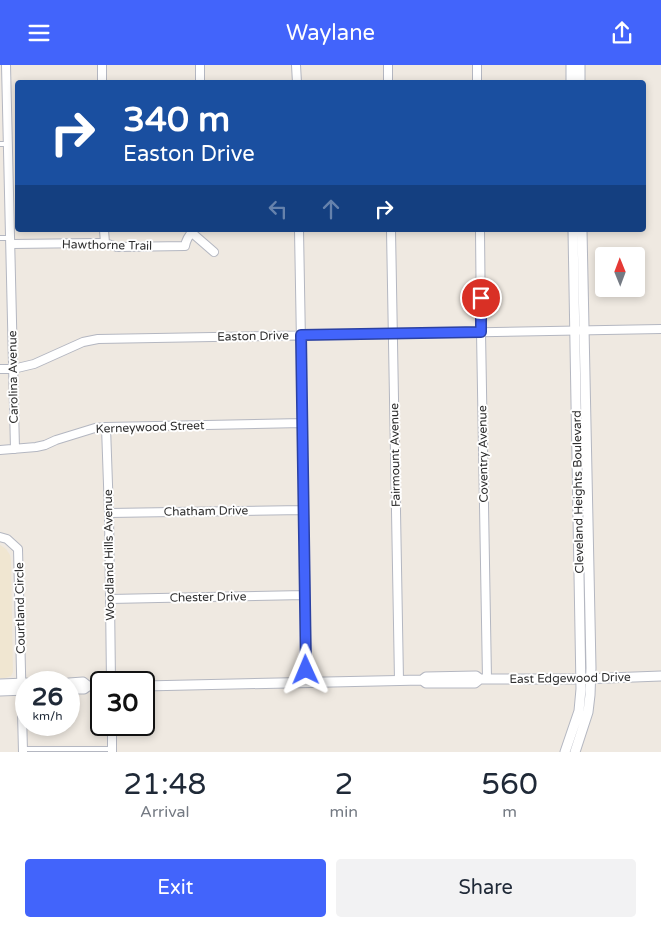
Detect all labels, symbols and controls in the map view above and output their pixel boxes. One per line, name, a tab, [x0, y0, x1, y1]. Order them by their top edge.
icon: menu	[25, 19, 53, 47]
icon: share	[608, 19, 636, 47]
text: Waylane	[286, 20, 375, 46]
text: 340 m	[123, 99, 230, 141]
icon: right	[40, 100, 105, 165]
text: Easton Drive	[123, 141, 255, 167]
icon: left	[264, 195, 292, 223]
icon: ahead	[317, 195, 345, 223]
icon: right	[370, 195, 398, 223]
street label: Hawthorne Trail	[62, 237, 152, 253]
north arrow	[595, 247, 645, 297]
map controls	[595, 247, 645, 297]
pin	[460, 277, 502, 319]
icon: arrive	[467, 284, 495, 312]
street label: Easton Drive	[217, 328, 289, 344]
street label: Carolina Avenue	[5, 330, 21, 424]
street label: Fairmount Avenue	[387, 403, 403, 507]
street label: Coventry Avenue	[475, 405, 491, 503]
street label: Cleveland Heights Boulevard	[570, 410, 586, 574]
street label: Kerneywood Street	[95, 418, 205, 436]
street label: Woodland Hills Avenue	[101, 489, 117, 621]
street label: Chatham Drive	[164, 503, 249, 519]
street label: Courtland Circle	[12, 562, 28, 654]
street label: Chester Drive	[170, 589, 247, 605]
position arrow	[279, 643, 331, 695]
street label: East Edgewood Drive	[509, 670, 631, 686]
speed limit sign: 30	[90, 671, 155, 736]
text: 26	[32, 682, 63, 712]
text: km/h	[32, 709, 63, 723]
text: 21:48	[123, 766, 206, 803]
text: 2	[334, 766, 353, 803]
text: 560	[481, 766, 538, 803]
text: Arrival	[140, 802, 190, 822]
text: min	[330, 802, 358, 822]
text: m	[502, 802, 517, 822]
button: Exit	[25, 859, 326, 917]
button: Share	[336, 859, 636, 917]

